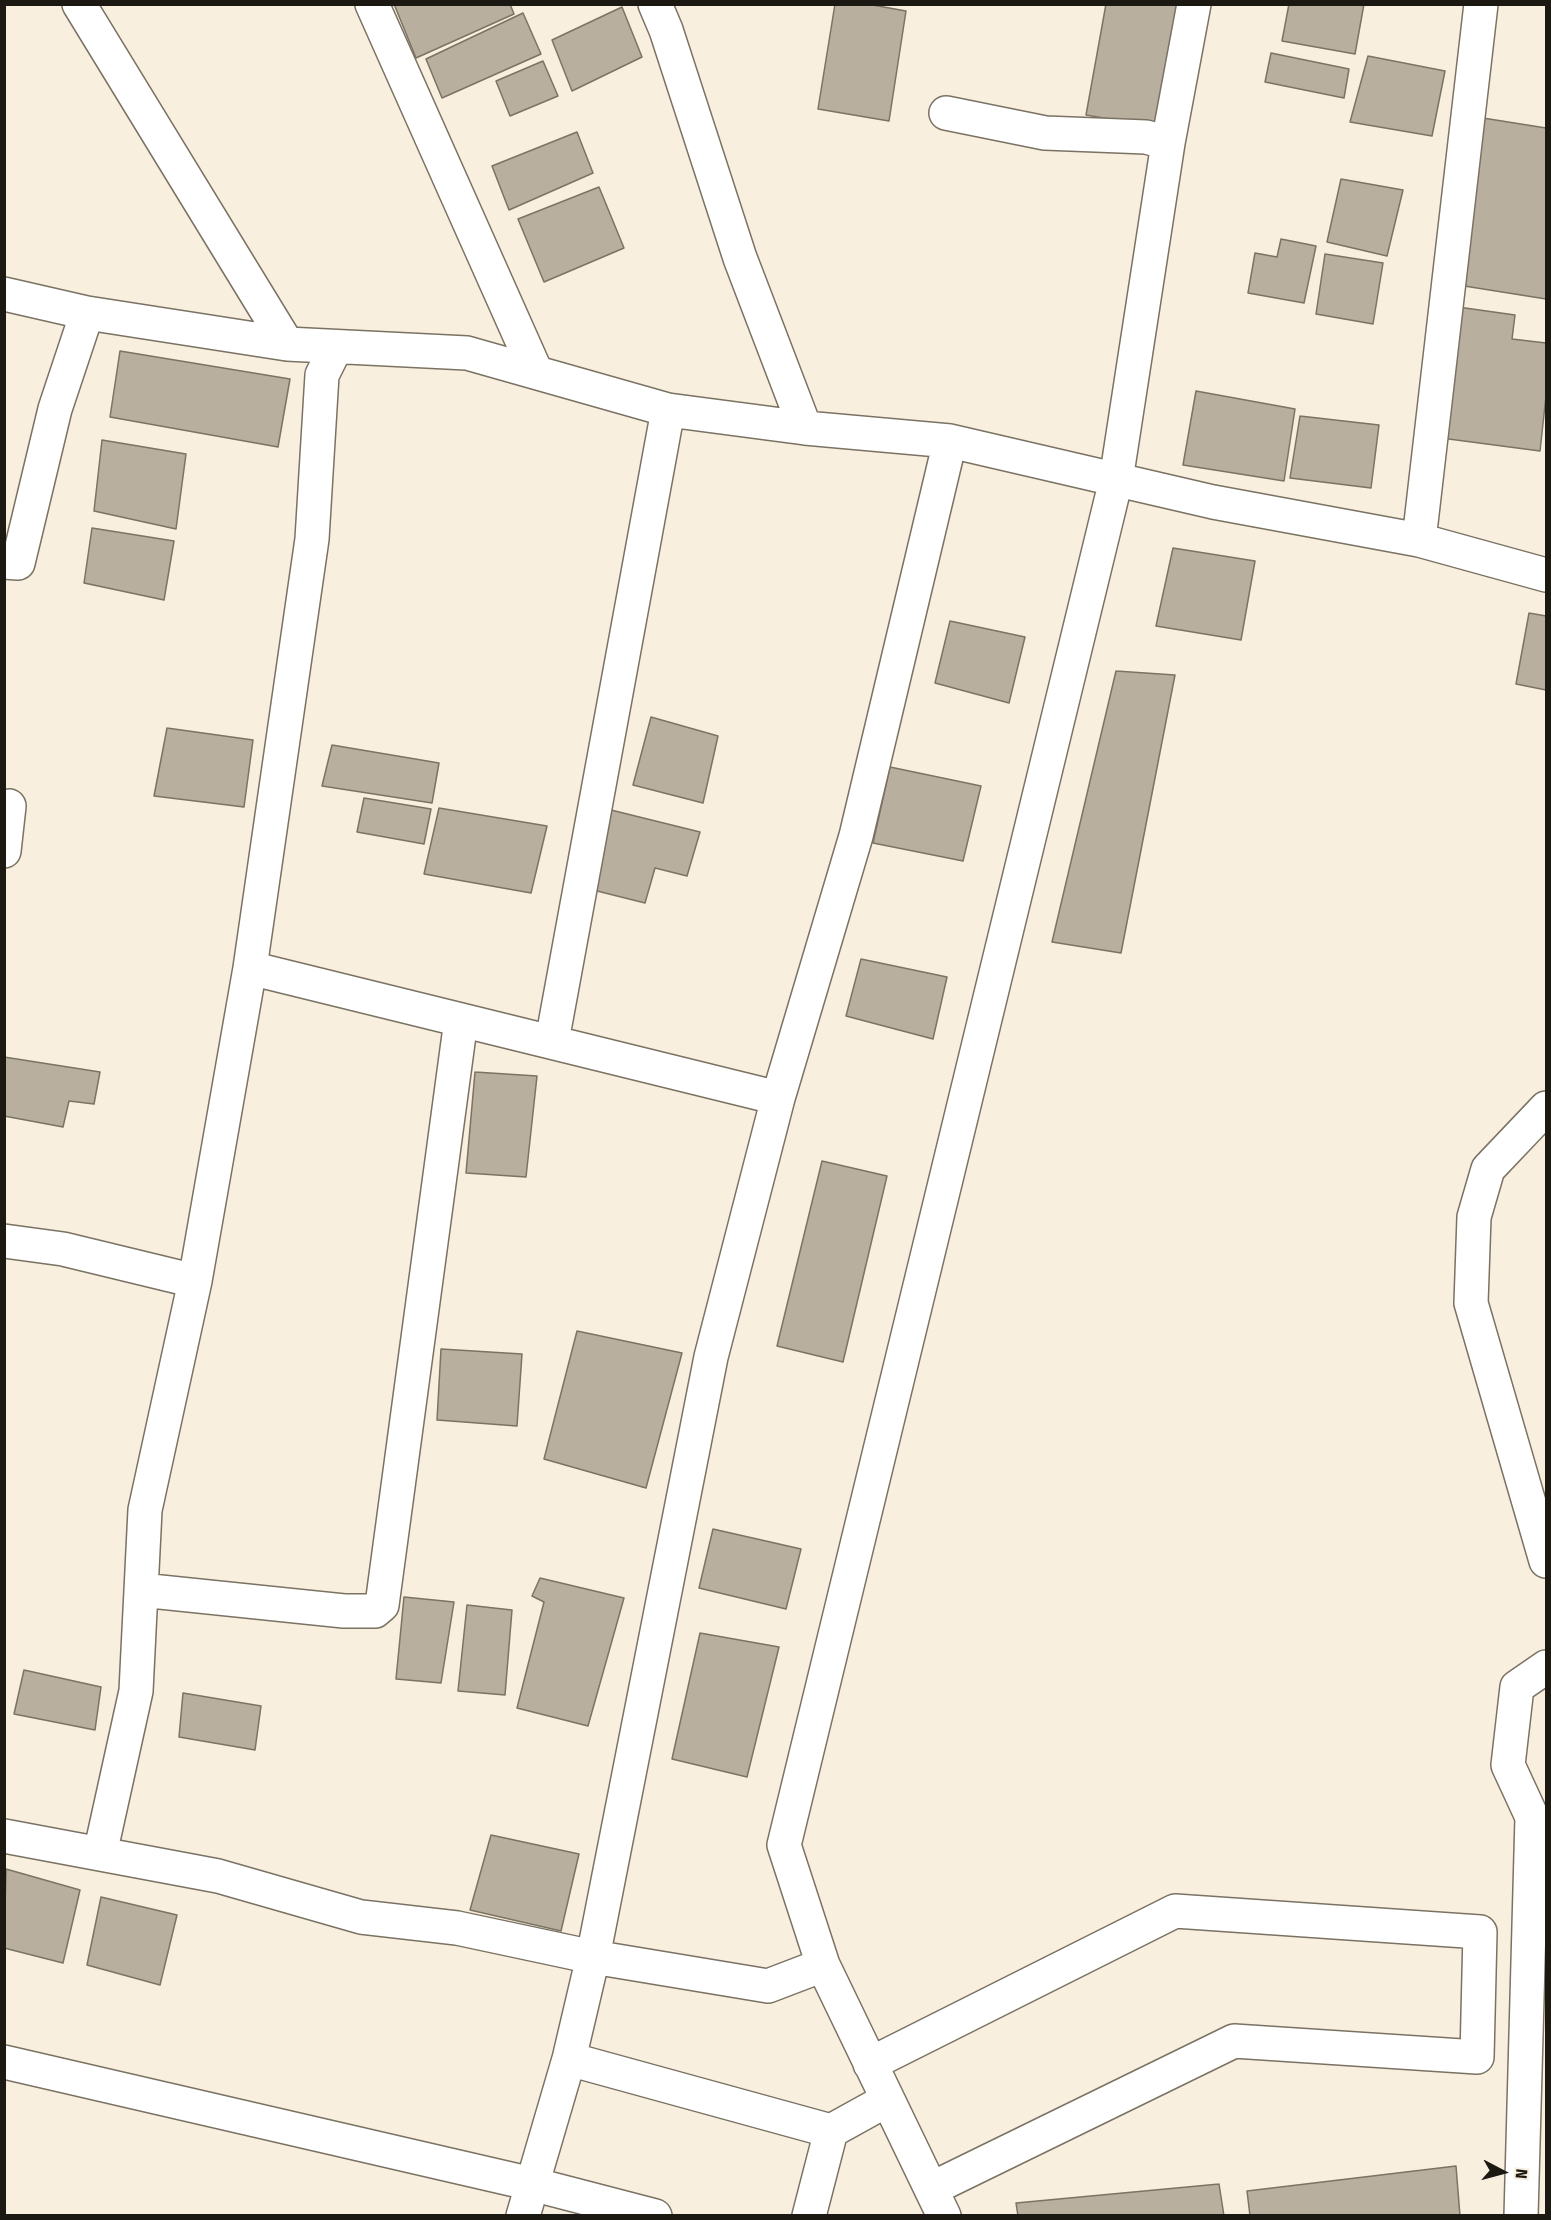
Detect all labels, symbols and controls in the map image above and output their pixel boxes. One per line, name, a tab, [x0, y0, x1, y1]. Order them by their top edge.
north arrow	[1473, 2142, 1533, 2202]
text: N	[1511, 2168, 1531, 2180]

